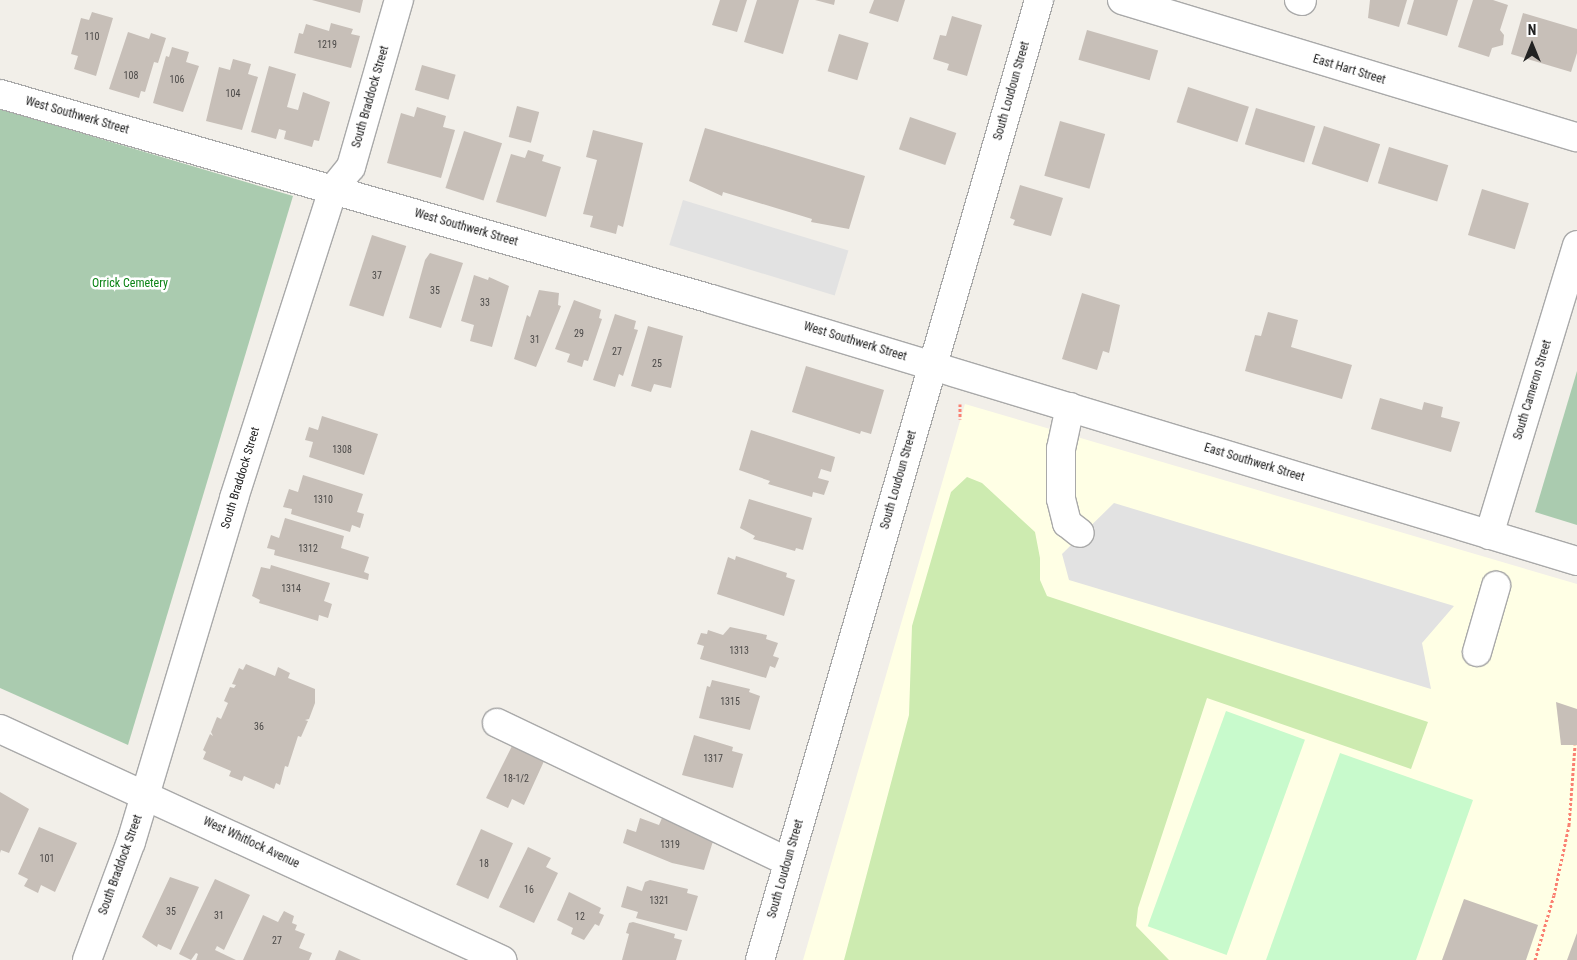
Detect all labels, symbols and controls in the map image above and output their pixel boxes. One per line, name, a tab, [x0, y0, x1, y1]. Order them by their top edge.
north arrow	[1507, 20, 1557, 70]
text: N	[1528, 22, 1536, 38]
house number: 110	[85, 31, 99, 43]
house number: 1219	[317, 39, 337, 51]
street label: South Loudoun Street	[991, 40, 1033, 142]
street label: South Braddock Street	[350, 44, 392, 150]
street label: East Hart Street	[1311, 52, 1387, 88]
house number: 108	[124, 70, 138, 82]
house number: 106	[170, 74, 184, 86]
house number: 104	[226, 88, 240, 100]
street label: West Southwerk Street	[24, 94, 130, 138]
street label: West Southwerk Street	[413, 206, 519, 250]
house number: 37	[372, 270, 382, 282]
park label: Orrick Cemetery	[92, 277, 168, 291]
house number: 35	[430, 285, 440, 297]
house number: 33	[480, 297, 490, 309]
street label: West Southwerk Street	[802, 319, 908, 365]
house number: 29	[574, 328, 584, 340]
house number: 31	[530, 334, 540, 346]
street label: South Cameron Street	[1511, 338, 1555, 442]
house number: 27	[612, 346, 622, 358]
house number: 25	[652, 358, 662, 370]
street label: South Braddock Street	[219, 425, 263, 531]
street label: South Loudoun Street	[878, 429, 920, 531]
street label: East Southwerk Street	[1202, 441, 1306, 485]
house number: 1308	[332, 444, 352, 456]
house number: 1310	[313, 494, 333, 506]
house number: 1312	[298, 543, 318, 555]
house number: 1314	[281, 583, 301, 595]
house number: 1313	[729, 645, 749, 657]
house number: 1315	[720, 696, 740, 708]
house number: 36	[254, 721, 264, 733]
house number: 1317	[703, 753, 723, 765]
house number: 18-1/2	[503, 773, 529, 785]
street label: South Braddock Street	[96, 813, 146, 917]
street label: West Whitlock Avenue	[201, 814, 301, 872]
street label: South Loudoun Street	[765, 818, 807, 920]
house number: 1319	[660, 839, 680, 851]
house number: 101	[40, 853, 54, 865]
house number: 18	[479, 858, 489, 870]
house number: 16	[524, 884, 534, 896]
house number: 1321	[649, 895, 669, 907]
house number: 35	[166, 906, 176, 918]
house number: 31	[214, 910, 224, 922]
house number: 12	[575, 911, 585, 923]
house number: 27	[272, 935, 282, 947]

